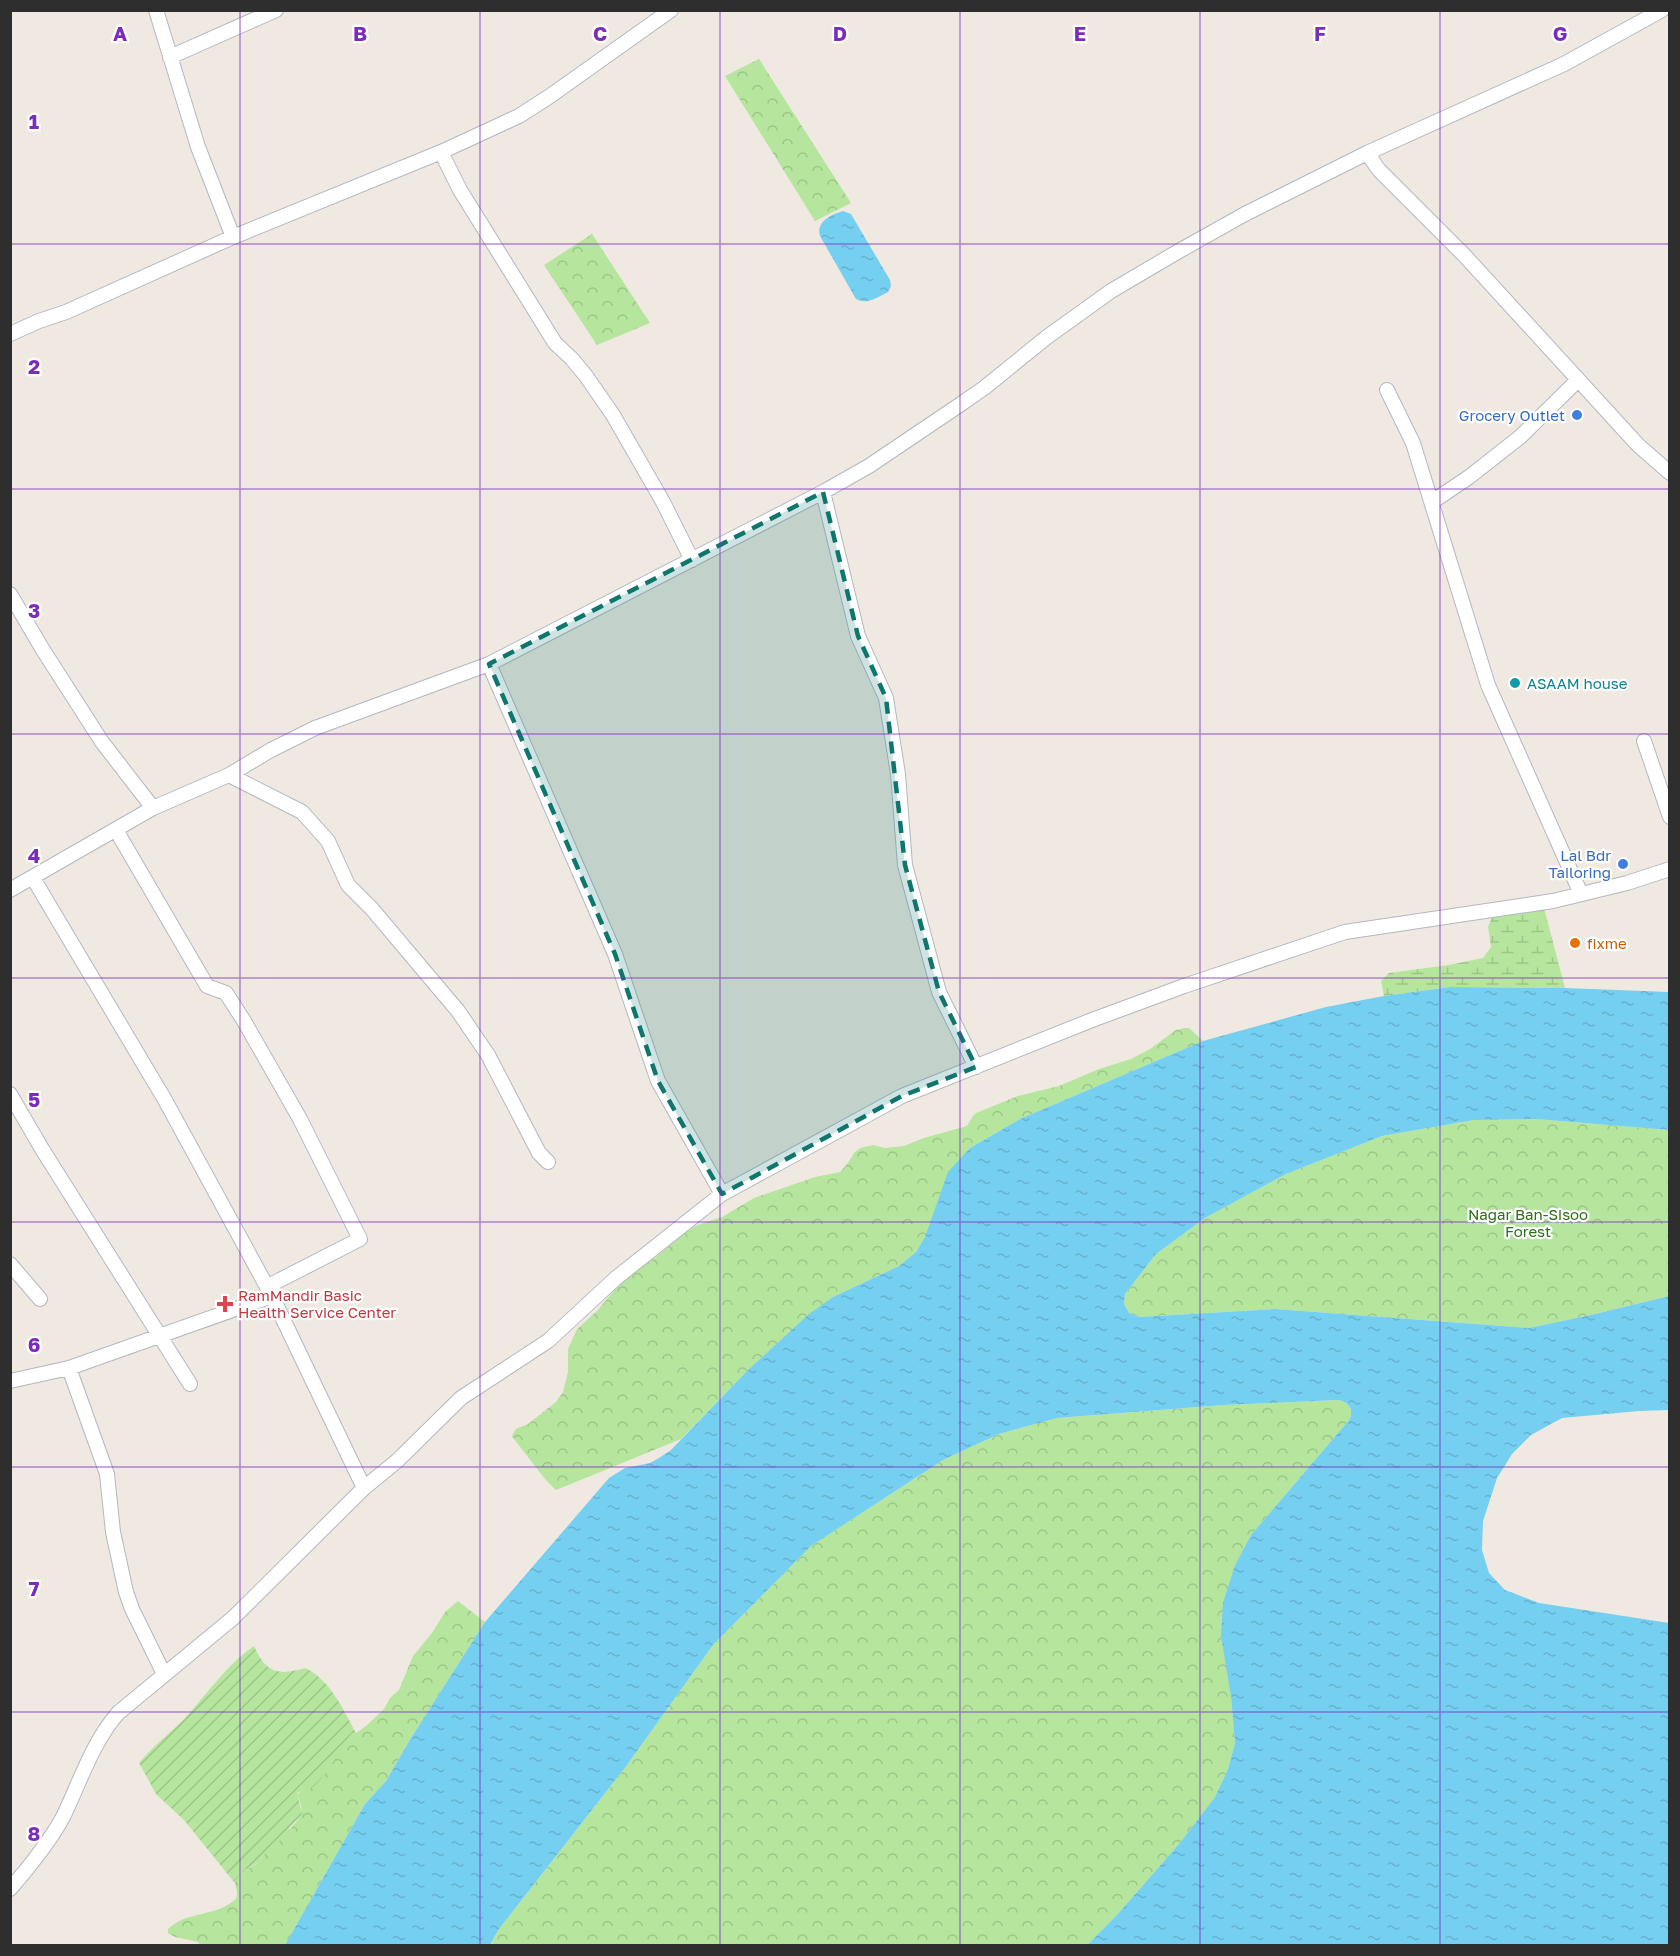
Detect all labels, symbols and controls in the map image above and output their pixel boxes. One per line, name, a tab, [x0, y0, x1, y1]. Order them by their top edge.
text: A	[113, 21, 127, 45]
text: B	[353, 21, 367, 45]
text: C	[593, 21, 607, 45]
text: D	[833, 21, 847, 45]
text: E	[1074, 21, 1086, 45]
text: F	[1314, 21, 1326, 45]
text: G	[1553, 21, 1567, 45]
text: 1	[29, 109, 39, 133]
text: 2	[28, 354, 40, 378]
place label: Grocery Outlet	[1459, 406, 1565, 424]
marker: Grocery Outlet	[1570, 408, 1584, 422]
text: 3	[28, 598, 40, 622]
place label: ASAAM house	[1527, 674, 1628, 692]
marker: ASAAM house	[1508, 676, 1522, 690]
text: 4	[28, 843, 40, 867]
place label: Lal Bdr Tailoring	[1549, 846, 1611, 881]
marker: Lal Bdr Tailoring	[1616, 857, 1630, 871]
place label: fixme	[1587, 934, 1627, 952]
marker: fixme	[1568, 936, 1582, 950]
text: 5	[28, 1087, 40, 1111]
park label: Nagar Ban-Sisoo Forest	[1468, 1205, 1588, 1240]
place label: RamMandir Basic Health Service Center	[238, 1286, 396, 1321]
marker: RamMandir Basic Health Service Center	[216, 1295, 234, 1313]
text: 6	[28, 1332, 40, 1356]
text: 7	[29, 1576, 40, 1600]
text: 8	[28, 1821, 40, 1845]

